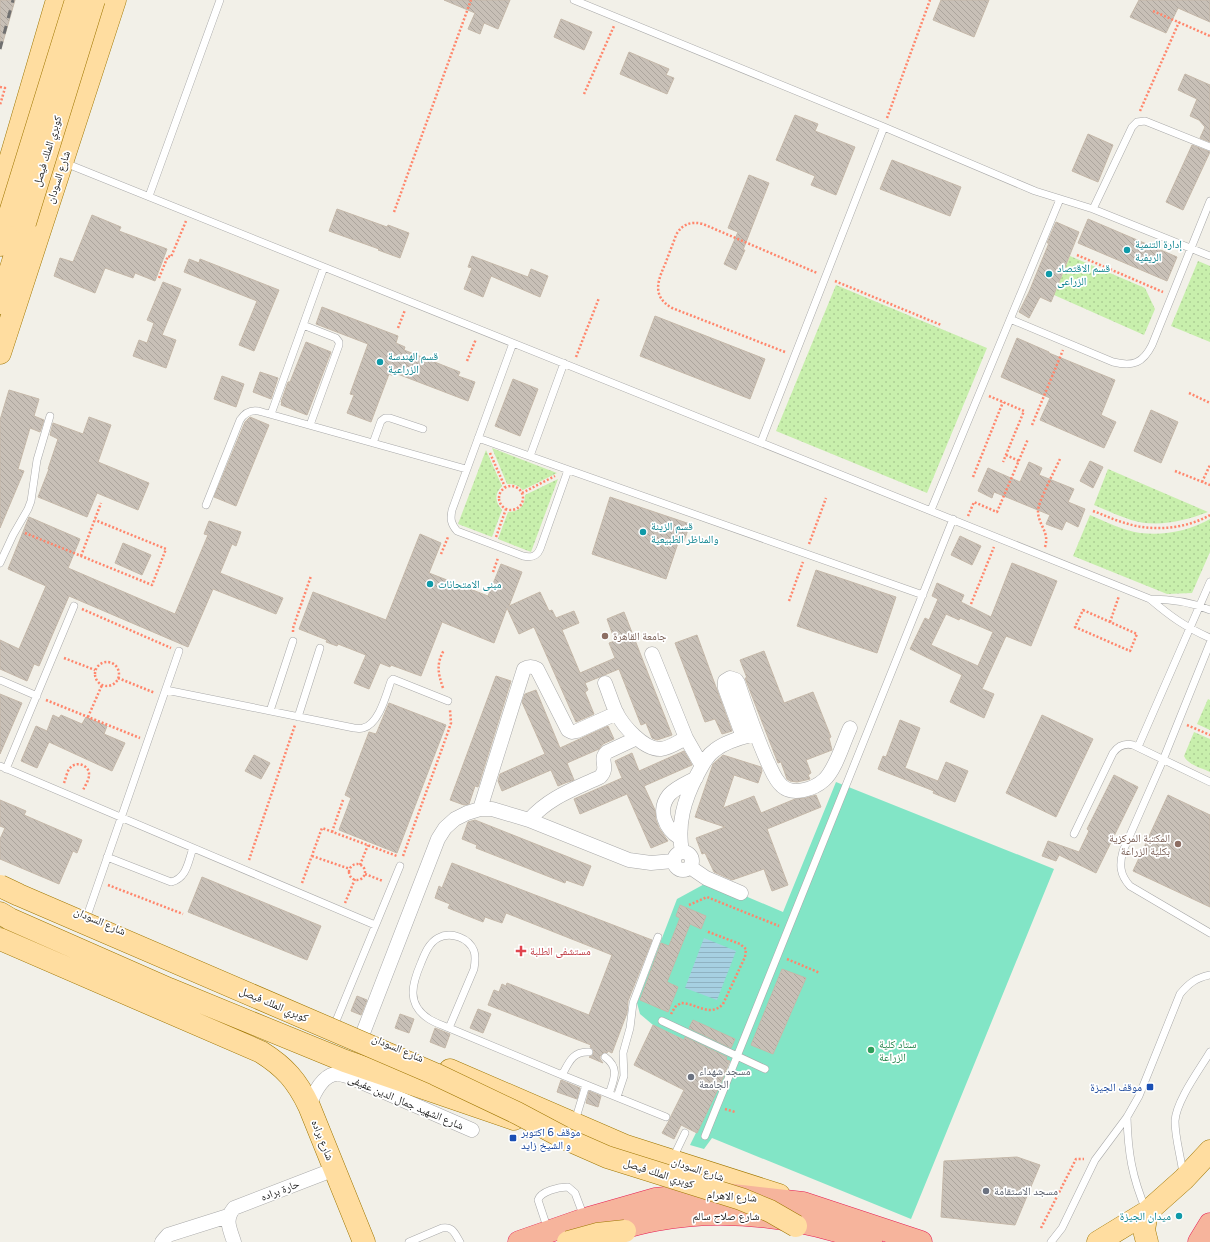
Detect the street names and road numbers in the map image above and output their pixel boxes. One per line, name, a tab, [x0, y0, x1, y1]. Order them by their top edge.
street label: كوبري الملك فيصل	[31, 114, 66, 189]
street label: شارع السودان	[44, 149, 73, 205]
street label: شارع السودان	[72, 905, 127, 938]
street label: كوبري الملك فيصل	[237, 984, 310, 1027]
street label: شارع السودان	[370, 1032, 425, 1065]
street label: شارع الشهيد جمال الدين عفيفى	[346, 1072, 466, 1133]
street label: شارع براده	[308, 1118, 337, 1162]
street label: شارع السودان	[670, 1155, 726, 1184]
street label: كوبري الملك فيصل	[621, 1156, 696, 1193]
street label: حارة براده	[259, 1177, 301, 1204]
street label: شارع الاهرام	[707, 1188, 757, 1205]
street label: شارع صلاح سالم	[693, 1210, 759, 1224]

